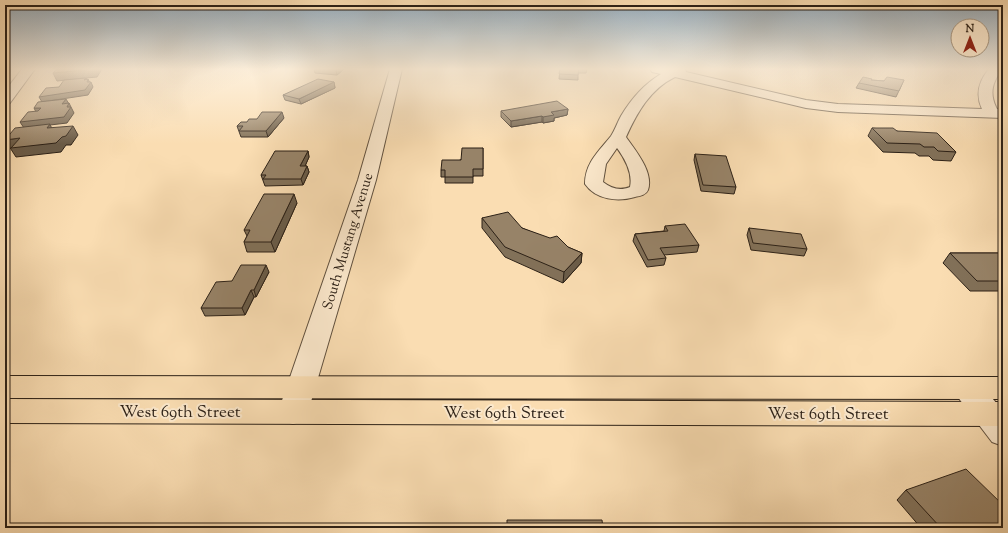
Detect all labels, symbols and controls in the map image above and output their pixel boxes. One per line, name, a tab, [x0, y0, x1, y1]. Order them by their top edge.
north arrow	[950, 18, 990, 58]
text: N	[965, 21, 975, 37]
street label: South Mustang Avenue	[319, 171, 379, 313]
street label: West 69th Street	[119, 401, 241, 425]
street label: West 69th Street	[443, 402, 565, 426]
street label: West 69th Street	[767, 403, 889, 427]

